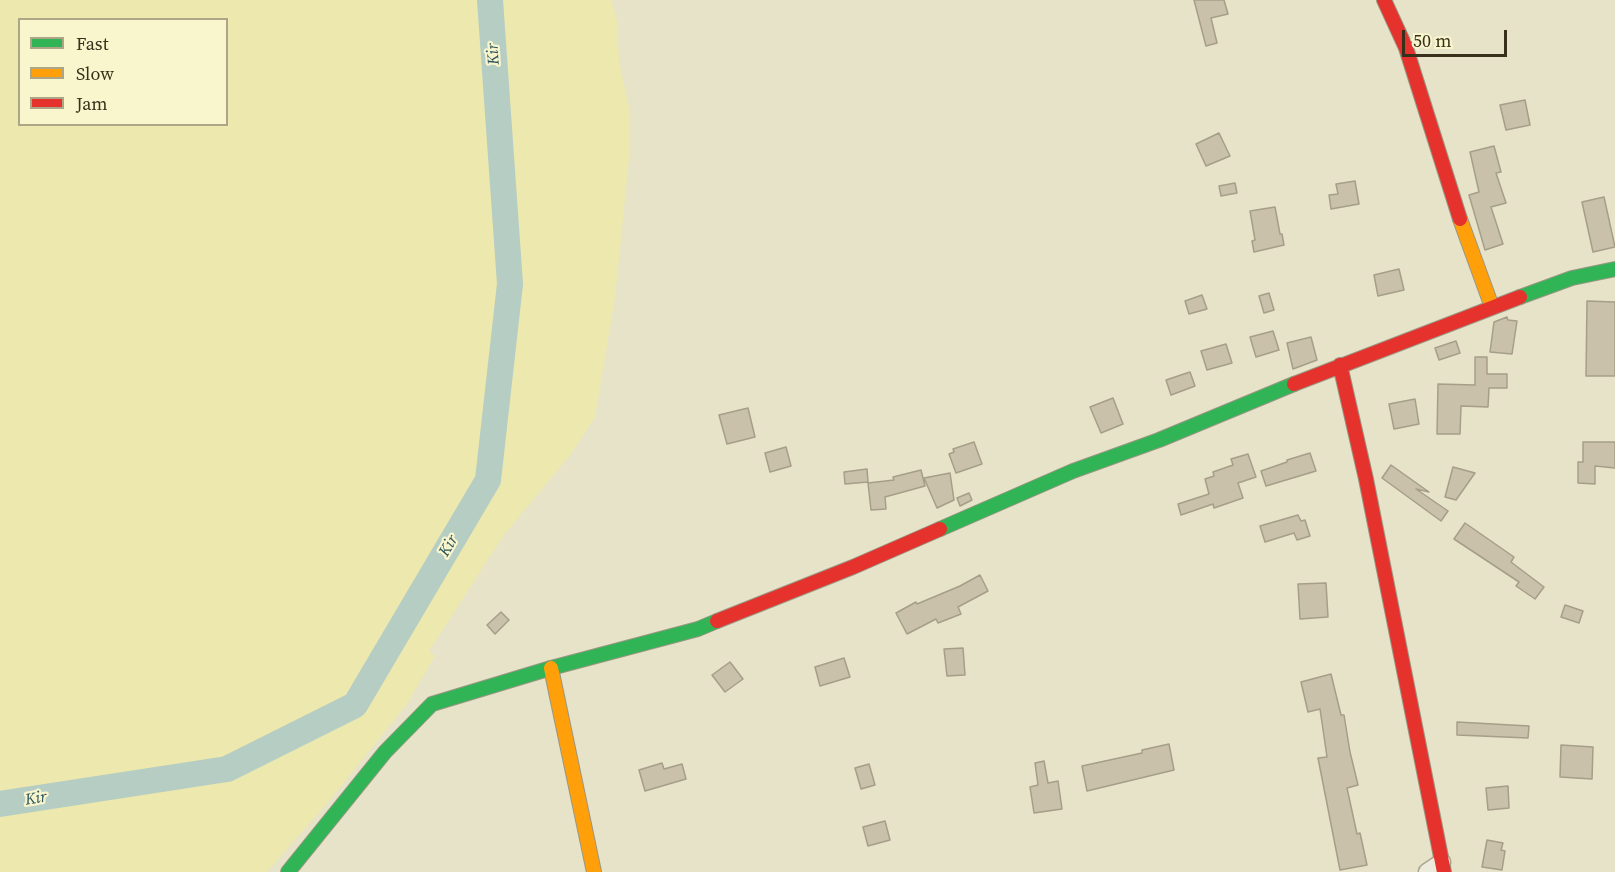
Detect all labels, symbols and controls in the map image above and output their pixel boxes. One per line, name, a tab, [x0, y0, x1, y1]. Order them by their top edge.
legend	[18, 18, 228, 126]
scale bar	[1405, 18, 1510, 56]
text: 50 m	[1413, 28, 1451, 53]
text: Fast	[76, 31, 109, 56]
water label: Kir	[484, 42, 504, 66]
text: Slow	[76, 61, 114, 86]
text: Jam	[76, 91, 108, 116]
water label: Kir	[435, 532, 463, 560]
water label: Kir	[24, 788, 48, 810]

